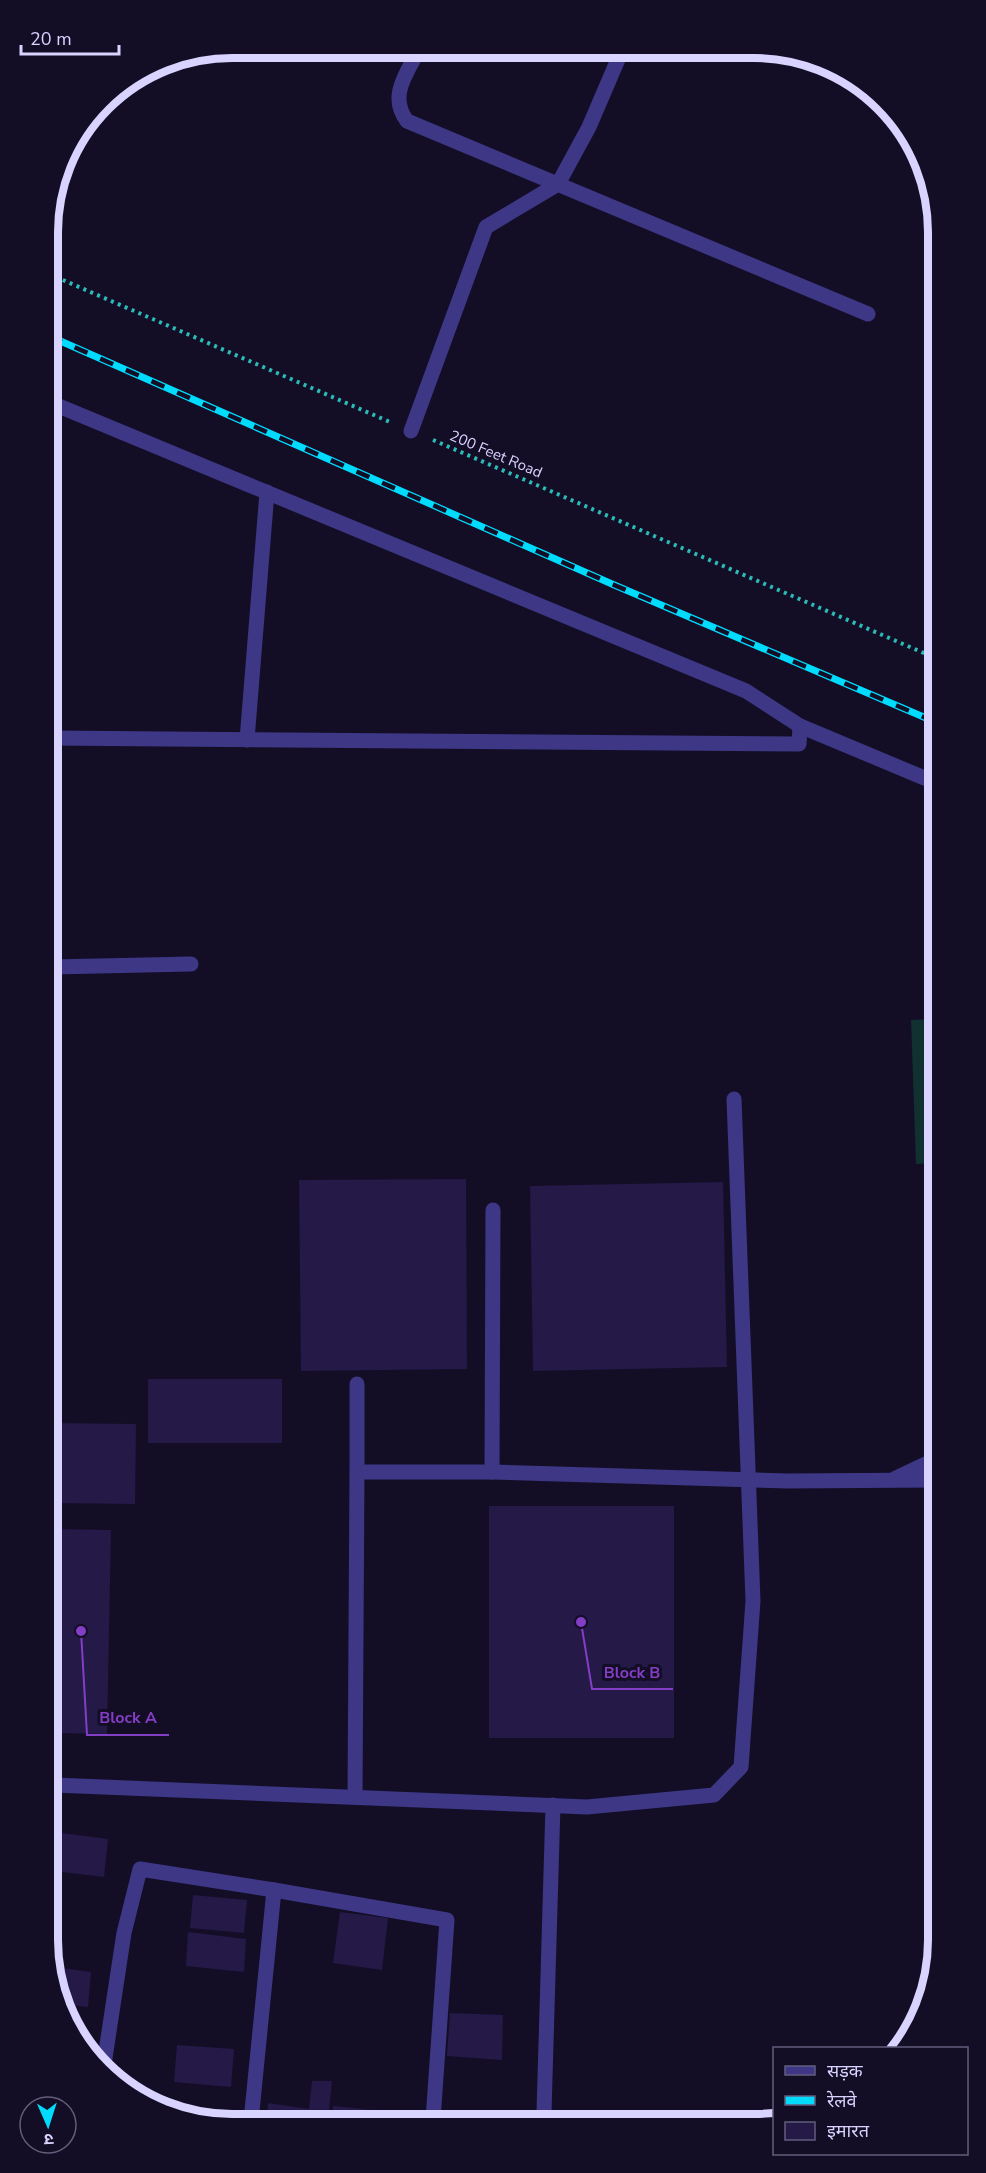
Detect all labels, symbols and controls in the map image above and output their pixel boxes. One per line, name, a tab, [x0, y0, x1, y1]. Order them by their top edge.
scale bar	[21, 18, 118, 56]
text: 20 m	[30, 27, 72, 51]
street label: 200 Feet Road	[447, 426, 545, 482]
callout: Block B	[592, 1655, 673, 1689]
text: Block B	[604, 1662, 660, 1684]
callout: Block A	[87, 1701, 169, 1735]
text: Block A	[99, 1707, 157, 1729]
legend	[773, 2047, 968, 2155]
text: सड़क	[827, 2059, 864, 2083]
text: रेलवे	[826, 2089, 858, 2113]
north arrow	[18, 2095, 78, 2155]
text: इमारत	[827, 2119, 870, 2143]
text: उ	[43, 2128, 54, 2150]

